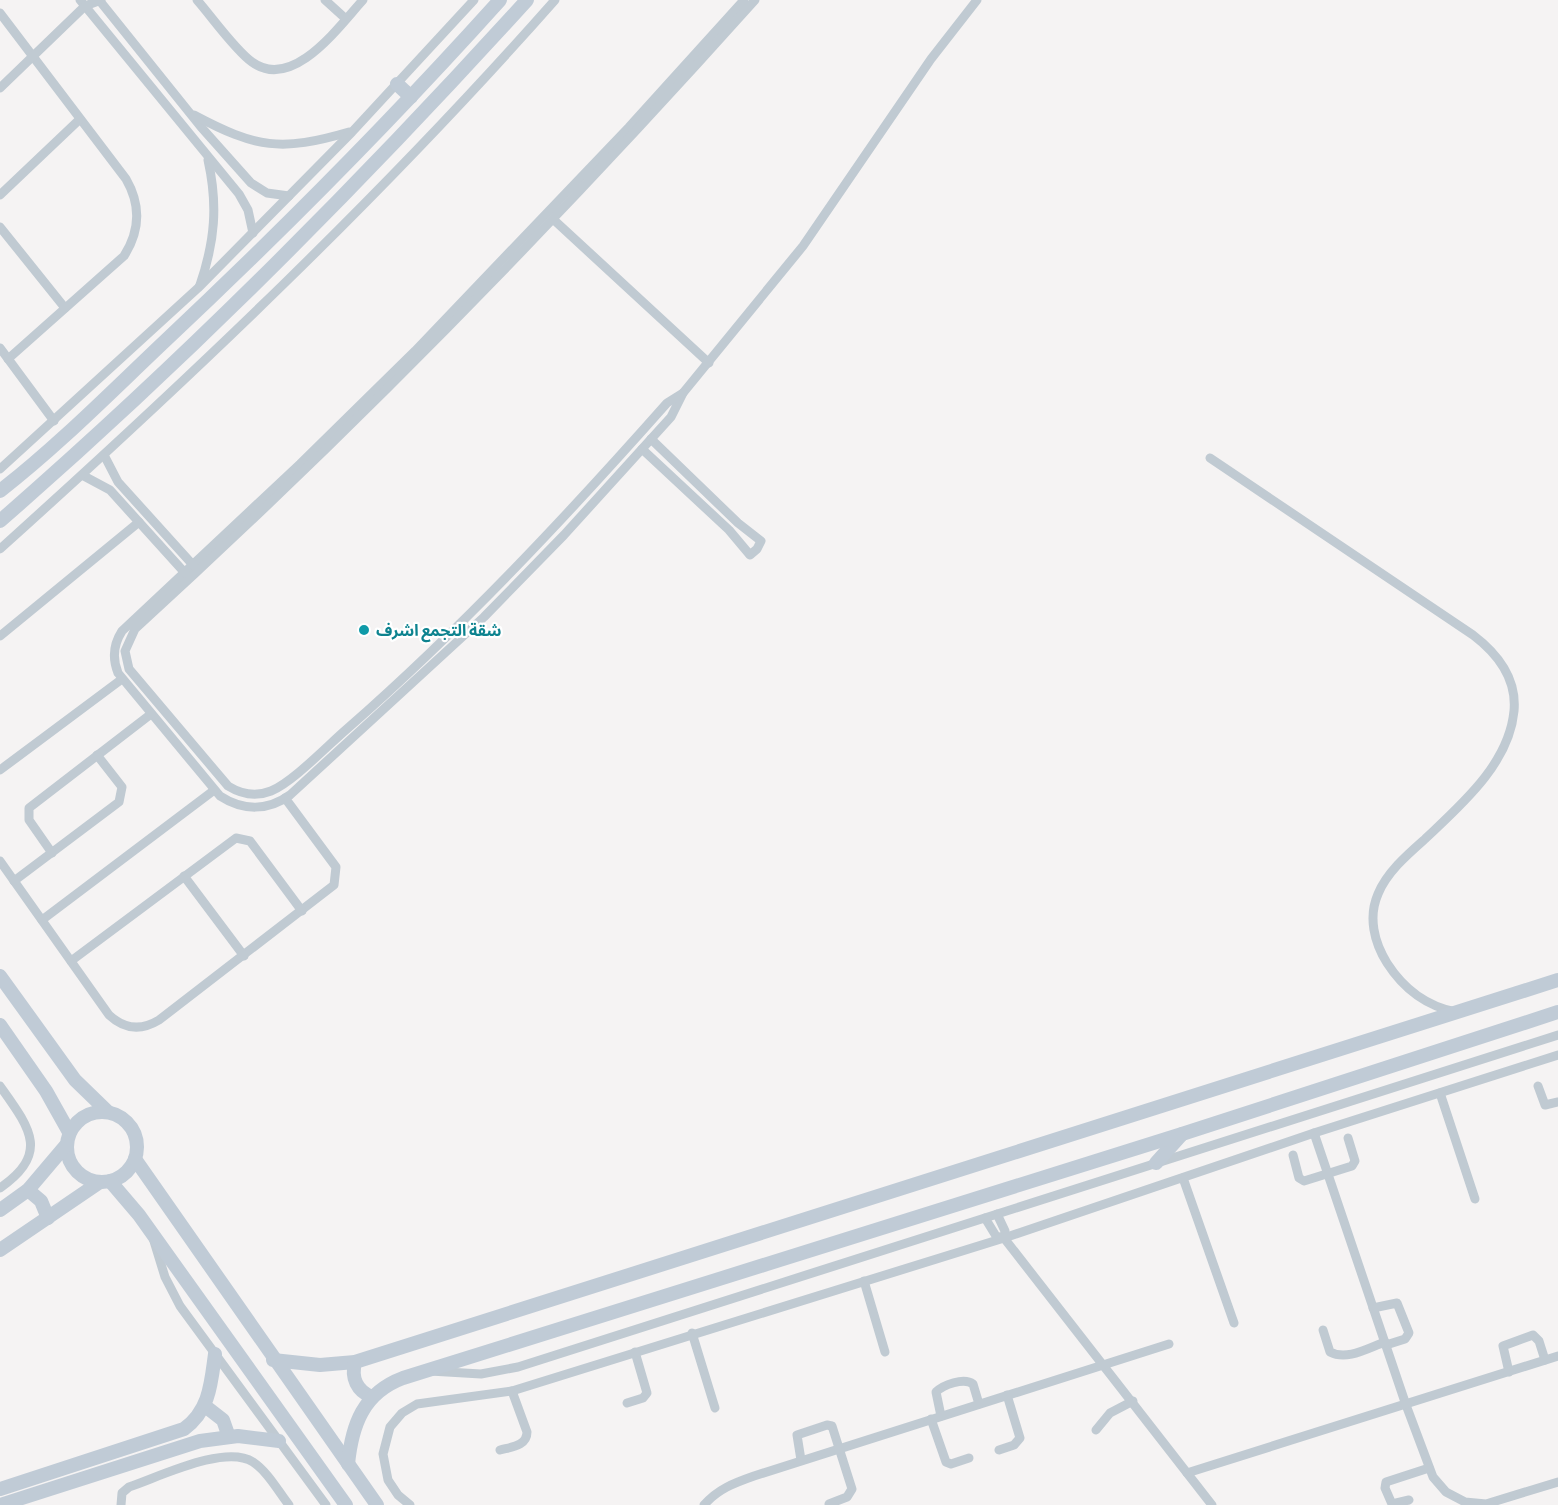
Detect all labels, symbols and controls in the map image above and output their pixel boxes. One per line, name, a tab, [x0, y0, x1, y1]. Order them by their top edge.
place label: شقة التجمع اشرف	[376, 622, 501, 643]
marker: شقة التجمع اشرف	[357, 623, 371, 637]

